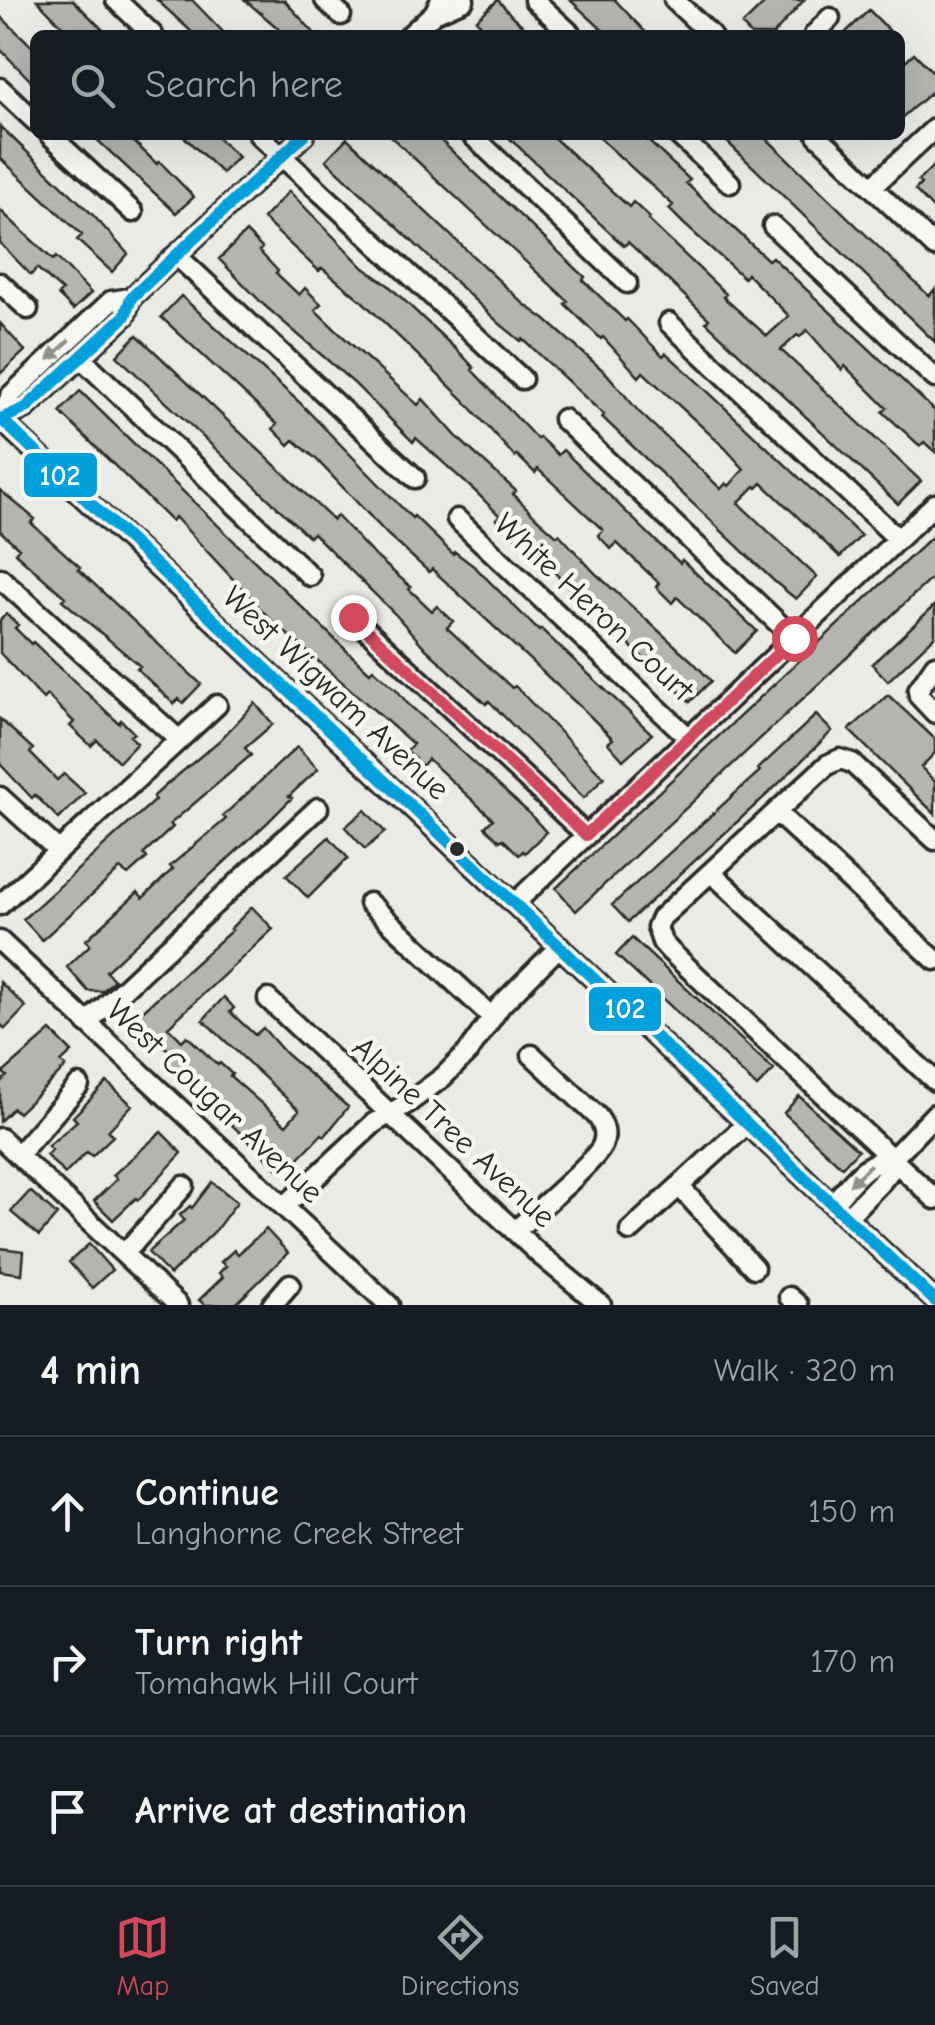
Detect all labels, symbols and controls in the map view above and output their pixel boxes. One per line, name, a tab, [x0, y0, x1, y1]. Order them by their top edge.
search box	[30, 30, 905, 140]
icon: search	[65, 58, 120, 113]
text: Search here	[145, 63, 343, 107]
one-way arrow	[47, 338, 71, 361]
line badge: 102	[22, 451, 99, 499]
text: 102	[40, 460, 80, 492]
street label: White Heron Court	[487, 505, 702, 709]
street label: West Wigwam Avenue	[215, 578, 457, 808]
route end	[331, 595, 377, 641]
route start	[772, 616, 818, 662]
unlabelled marker	[447, 839, 467, 859]
line badge: 102	[587, 985, 663, 1033]
street label: West Cougar Avenue	[99, 991, 331, 1211]
text: 102	[605, 993, 645, 1025]
street label: Alpine Tree Avenue	[345, 1029, 563, 1235]
one-way arrow	[848, 1163, 872, 1187]
text: 4 min	[40, 1346, 141, 1395]
text: Walk · 320 m	[714, 1352, 895, 1389]
text: Continue	[135, 1471, 279, 1515]
icon: ahead	[40, 1484, 95, 1539]
text: 150 m	[808, 1493, 895, 1530]
text: Langhorne Creek Street	[135, 1515, 463, 1552]
text: Turn right	[135, 1621, 302, 1665]
icon: right	[40, 1634, 95, 1689]
text: 170 m	[811, 1643, 895, 1680]
text: Tomahawk Hill Court	[135, 1665, 418, 1702]
icon: arrive	[40, 1784, 95, 1839]
text: Arrive at destination	[135, 1789, 467, 1833]
tab: Map	[115, 1910, 170, 2002]
tab: Directions	[401, 1910, 519, 2002]
tab: Saved	[750, 1910, 820, 2002]

